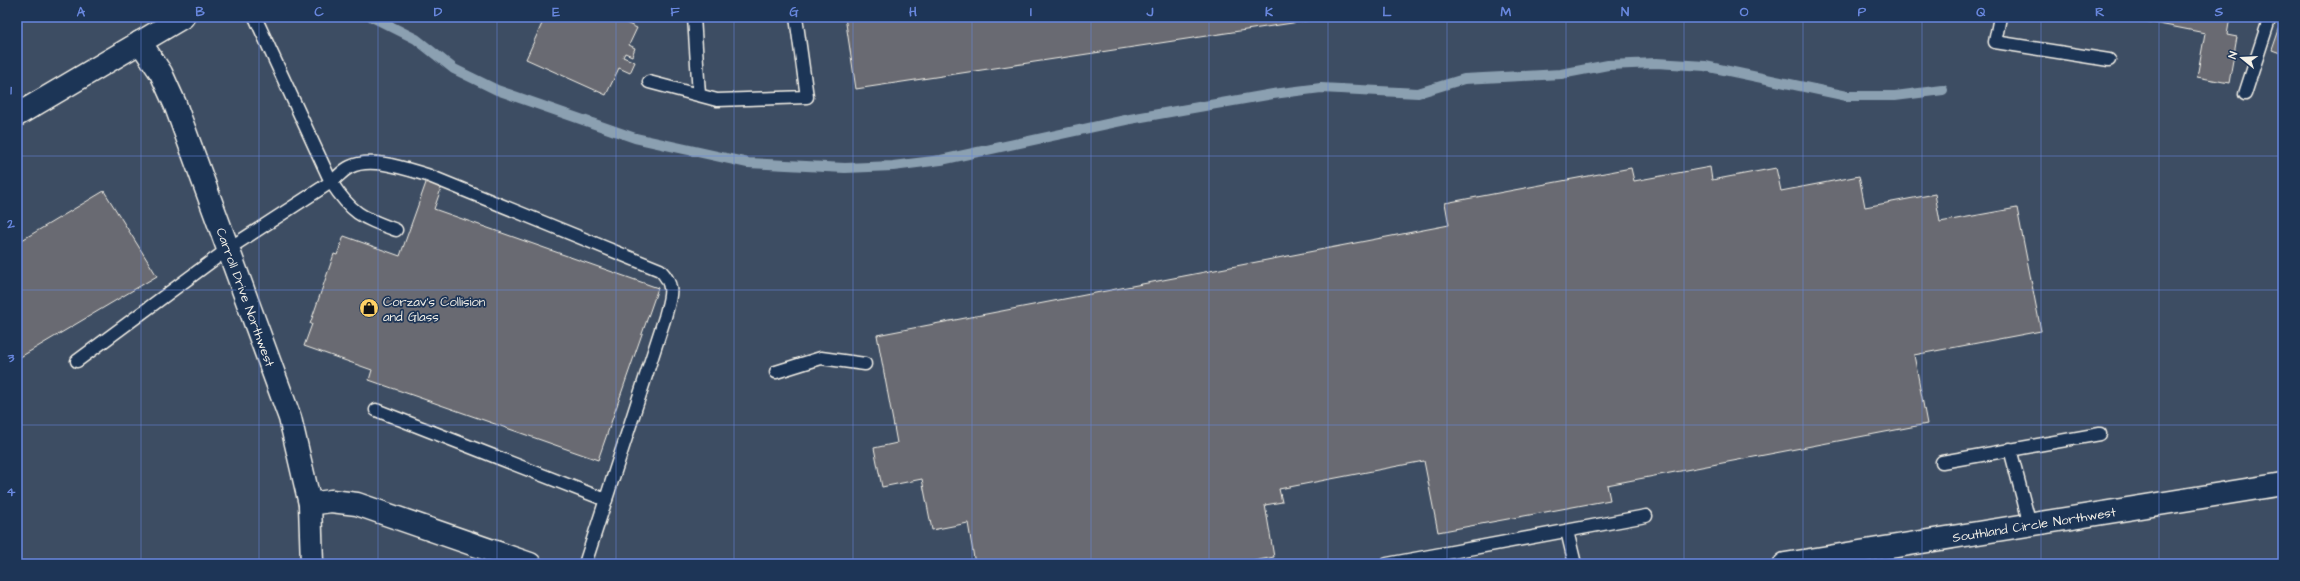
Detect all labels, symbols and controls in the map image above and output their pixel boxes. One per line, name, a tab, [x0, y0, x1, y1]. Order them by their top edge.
text: A	[77, 3, 86, 21]
text: B	[195, 3, 205, 21]
text: C	[314, 3, 324, 21]
text: D	[434, 3, 443, 21]
text: E	[552, 3, 560, 21]
text: F	[670, 3, 680, 21]
text: G	[789, 3, 799, 21]
text: H	[909, 3, 917, 21]
text: I	[1030, 3, 1032, 21]
text: J	[1146, 3, 1154, 21]
text: K	[1265, 3, 1273, 21]
text: L	[1382, 3, 1392, 21]
text: M	[1501, 3, 1512, 21]
text: N	[1621, 3, 1629, 21]
text: O	[1740, 3, 1749, 21]
text: P	[1858, 3, 1867, 21]
text: Q	[1976, 3, 1986, 21]
text: R	[2095, 3, 2105, 21]
text: S	[2214, 3, 2224, 21]
north arrow	[2222, 38, 2262, 78]
text: N	[2225, 49, 2241, 61]
text: 1	[10, 81, 12, 99]
text: 2	[6, 215, 15, 233]
street label: Carroll Drive Northwest	[211, 225, 279, 370]
place label: Corzav's Collision and Glass	[383, 293, 486, 326]
shop icon: Corzav's Collision and Glass	[358, 297, 380, 319]
text: 3	[7, 349, 15, 367]
text: 4	[7, 483, 16, 501]
street label: Southland Circle Northwest	[1951, 503, 2118, 547]

